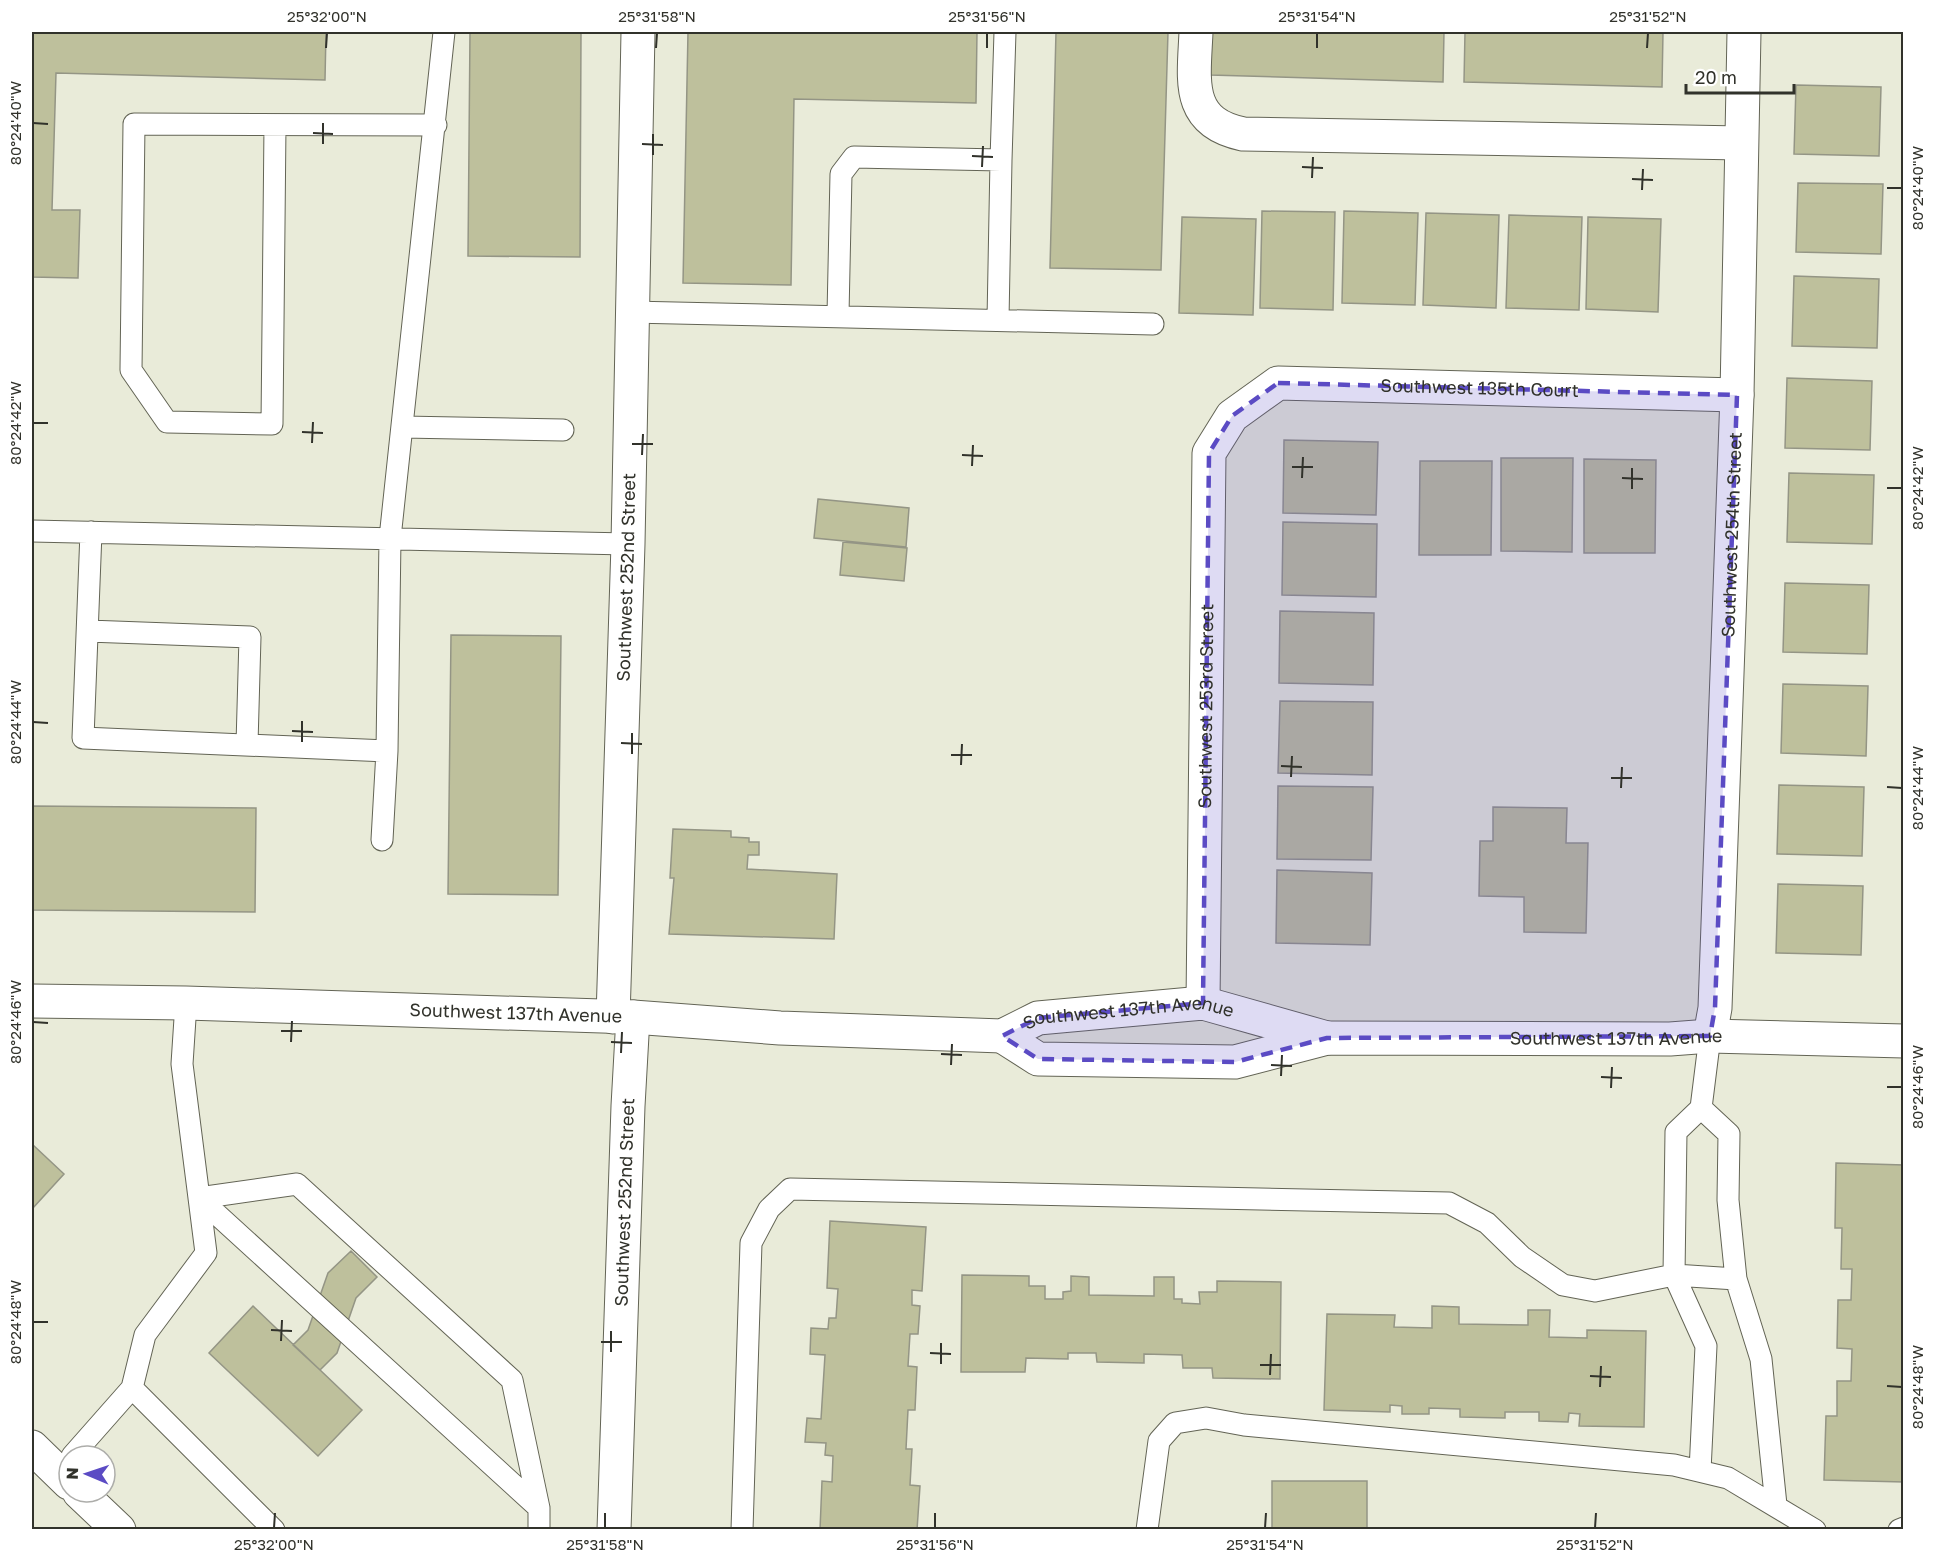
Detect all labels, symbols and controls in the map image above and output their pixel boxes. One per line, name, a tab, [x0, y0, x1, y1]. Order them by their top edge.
text: 25°32'00"N	[287, 7, 367, 25]
text: 25°31'58"N	[618, 7, 696, 25]
text: 25°31'56"N	[948, 7, 1026, 25]
text: 25°31'54"N	[1278, 7, 1356, 25]
text: 25°31'52"N	[1609, 7, 1687, 25]
scale bar	[1686, 57, 1794, 95]
text: 20 m	[1695, 66, 1737, 88]
text: 80°24'40"W	[6, 81, 24, 165]
text: 80°24'40"W	[1908, 146, 1926, 230]
street label: Southwest 135th Court	[1380, 374, 1579, 401]
text: 80°24'42"W	[6, 381, 24, 465]
street label: Southwest 254th Street	[1716, 432, 1746, 638]
text: 80°24'42"W	[1908, 446, 1926, 530]
street label: Southwest 252nd Street	[612, 473, 639, 682]
street label: Southwest 253rd Street	[1193, 604, 1217, 808]
text: 80°24'44"W	[6, 680, 24, 764]
text: 80°24'44"W	[1908, 746, 1926, 830]
text: 80°24'46"W	[6, 980, 24, 1064]
street label: Southwest 137th Avenue	[1019, 991, 1237, 1034]
street label: Southwest 137th Avenue	[409, 998, 622, 1027]
street label: Southwest 137th Avenue	[1510, 1024, 1723, 1049]
text: 80°24'46"W	[1908, 1045, 1926, 1129]
street label: Southwest 252nd Street	[609, 1097, 638, 1307]
text: 80°24'48"W	[6, 1280, 24, 1364]
text: 80°24'48"W	[1908, 1345, 1926, 1429]
north arrow	[57, 1444, 117, 1504]
text: N	[62, 1467, 82, 1480]
text: 25°32'00"N	[234, 1535, 314, 1553]
text: 25°31'58"N	[566, 1535, 644, 1553]
text: 25°31'56"N	[896, 1535, 974, 1553]
text: 25°31'54"N	[1226, 1535, 1304, 1553]
text: 25°31'52"N	[1556, 1535, 1634, 1553]

